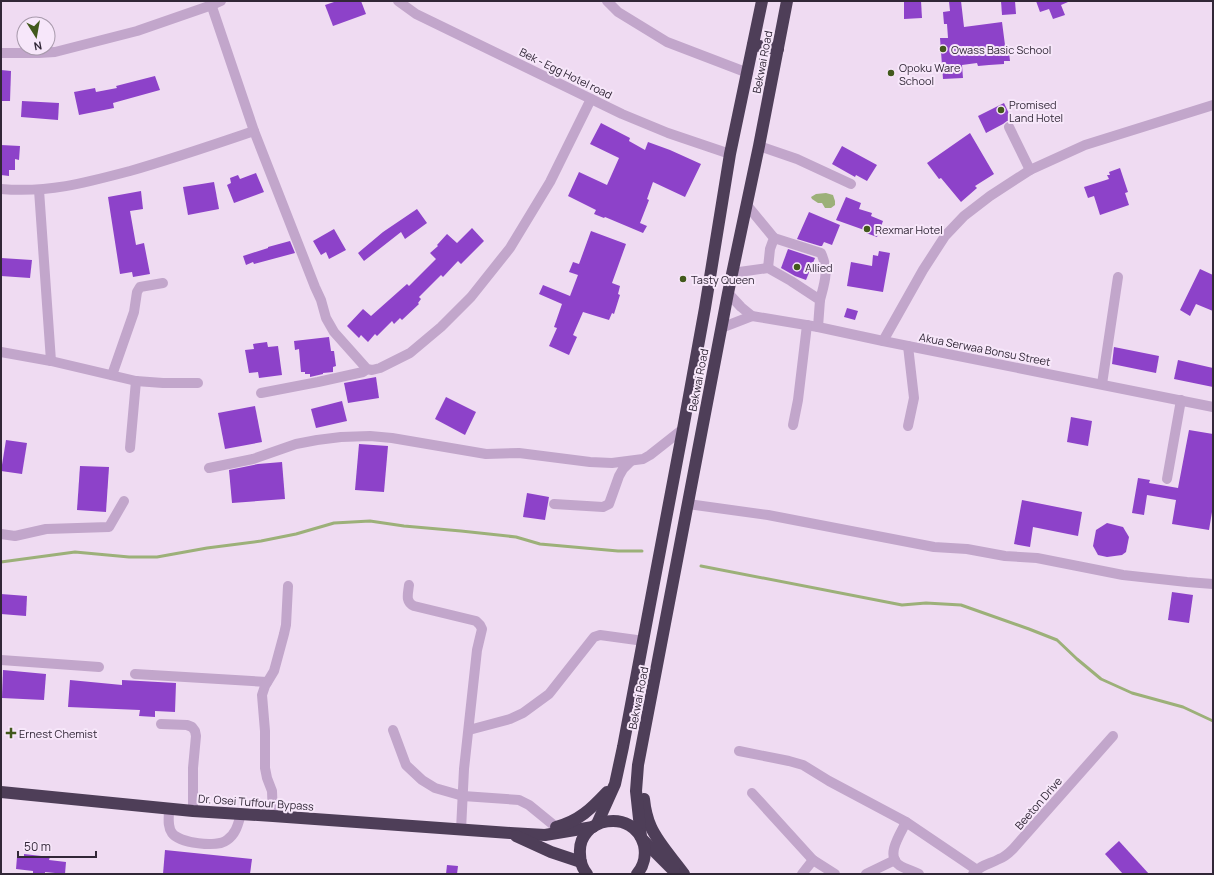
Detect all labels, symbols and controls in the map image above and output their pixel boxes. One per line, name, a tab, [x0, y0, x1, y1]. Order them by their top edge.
north arrow	[16, 16, 56, 56]
street label: Bekwai Road	[749, 29, 775, 95]
text: N	[33, 38, 43, 54]
place label: Owass Basic School	[951, 42, 1051, 57]
street label: Bek - Egg Hotel road	[517, 44, 615, 102]
marker: Owass Basic School	[938, 44, 948, 54]
place label: Opoku Ware School	[899, 60, 961, 88]
marker: Opoku Ware School	[886, 68, 896, 78]
place label: Promised Land Hotel	[1009, 97, 1063, 125]
marker: Promised Land Hotel	[996, 105, 1006, 115]
place label: Rexmar Hotel	[875, 222, 943, 237]
marker: Rexmar Hotel	[862, 224, 872, 234]
place label: Allied	[805, 260, 833, 275]
marker: Allied	[792, 262, 802, 272]
place label: Tasty Queen	[691, 272, 755, 287]
marker: Tasty Queen	[678, 274, 688, 284]
street label: Akua Serwaa Bonsu Street	[918, 329, 1052, 369]
street label: Bekwai Road	[685, 347, 711, 413]
street label: Bekwai Road	[625, 665, 651, 731]
place label: Ernest Chemist	[19, 726, 97, 741]
marker: Ernest Chemist	[6, 728, 16, 738]
street label: Beeton Drive	[1011, 773, 1065, 832]
street label: Dr. Osei Tuffour Bypass	[198, 790, 315, 814]
scale bar	[18, 833, 96, 859]
text: 50 m	[24, 838, 51, 855]

